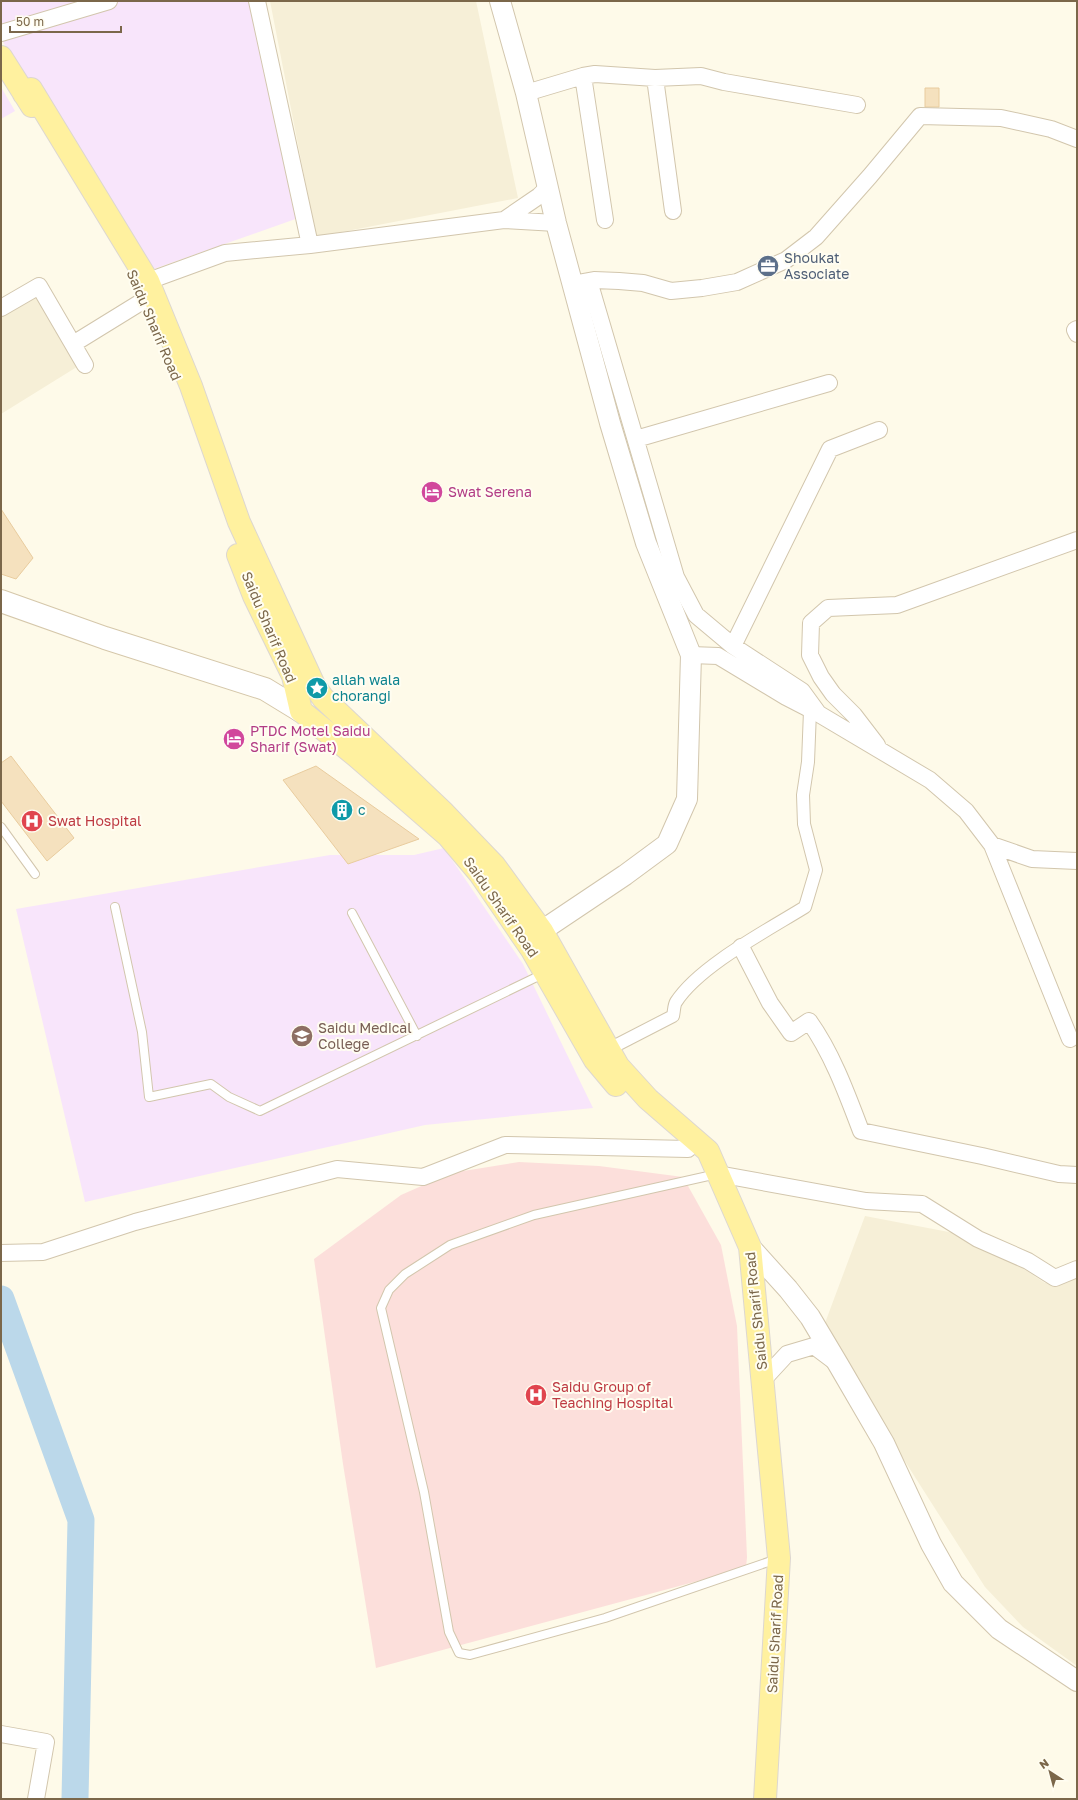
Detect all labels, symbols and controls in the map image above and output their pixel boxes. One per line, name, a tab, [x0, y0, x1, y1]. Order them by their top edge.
scale bar	[10, 8, 121, 34]
text: 50 m	[16, 14, 44, 29]
place label: Shoukat Associate	[784, 249, 849, 282]
office icon: Shoukat Associate	[755, 253, 781, 279]
street label: Saidu Sharif Road	[123, 267, 185, 383]
hotel icon: Swat Serena	[419, 479, 445, 505]
place label: Swat Serena	[448, 483, 532, 500]
street label: Saidu Sharif Road	[238, 569, 300, 685]
place label: allah wala chorangi	[332, 671, 400, 704]
place icon: allah wala chorangi	[304, 675, 330, 701]
place label: PTDC Motel Saidu Sharif (Swat)	[250, 722, 370, 755]
hotel icon: PTDC Motel Saidu Sharif (Swat)	[221, 726, 247, 752]
building icon: c	[329, 797, 355, 823]
place label: c	[358, 801, 366, 818]
hospital icon: Swat Hospital	[19, 808, 45, 834]
place label: Swat Hospital	[48, 812, 142, 829]
street label: Saidu Sharif Road	[460, 853, 542, 960]
place label: Saidu Medical College	[318, 1019, 412, 1052]
school or university icon: Saidu Medical College	[289, 1023, 315, 1049]
street label: Saidu Sharif Road	[741, 1251, 770, 1371]
place label: Saidu Group of Teaching Hospital	[552, 1378, 673, 1411]
hospital icon: Saidu Group of Teaching Hospital	[523, 1382, 549, 1408]
street label: Saidu Sharif Road	[763, 1574, 786, 1694]
north arrow	[1030, 1752, 1070, 1792]
text: N	[1037, 1756, 1051, 1771]

